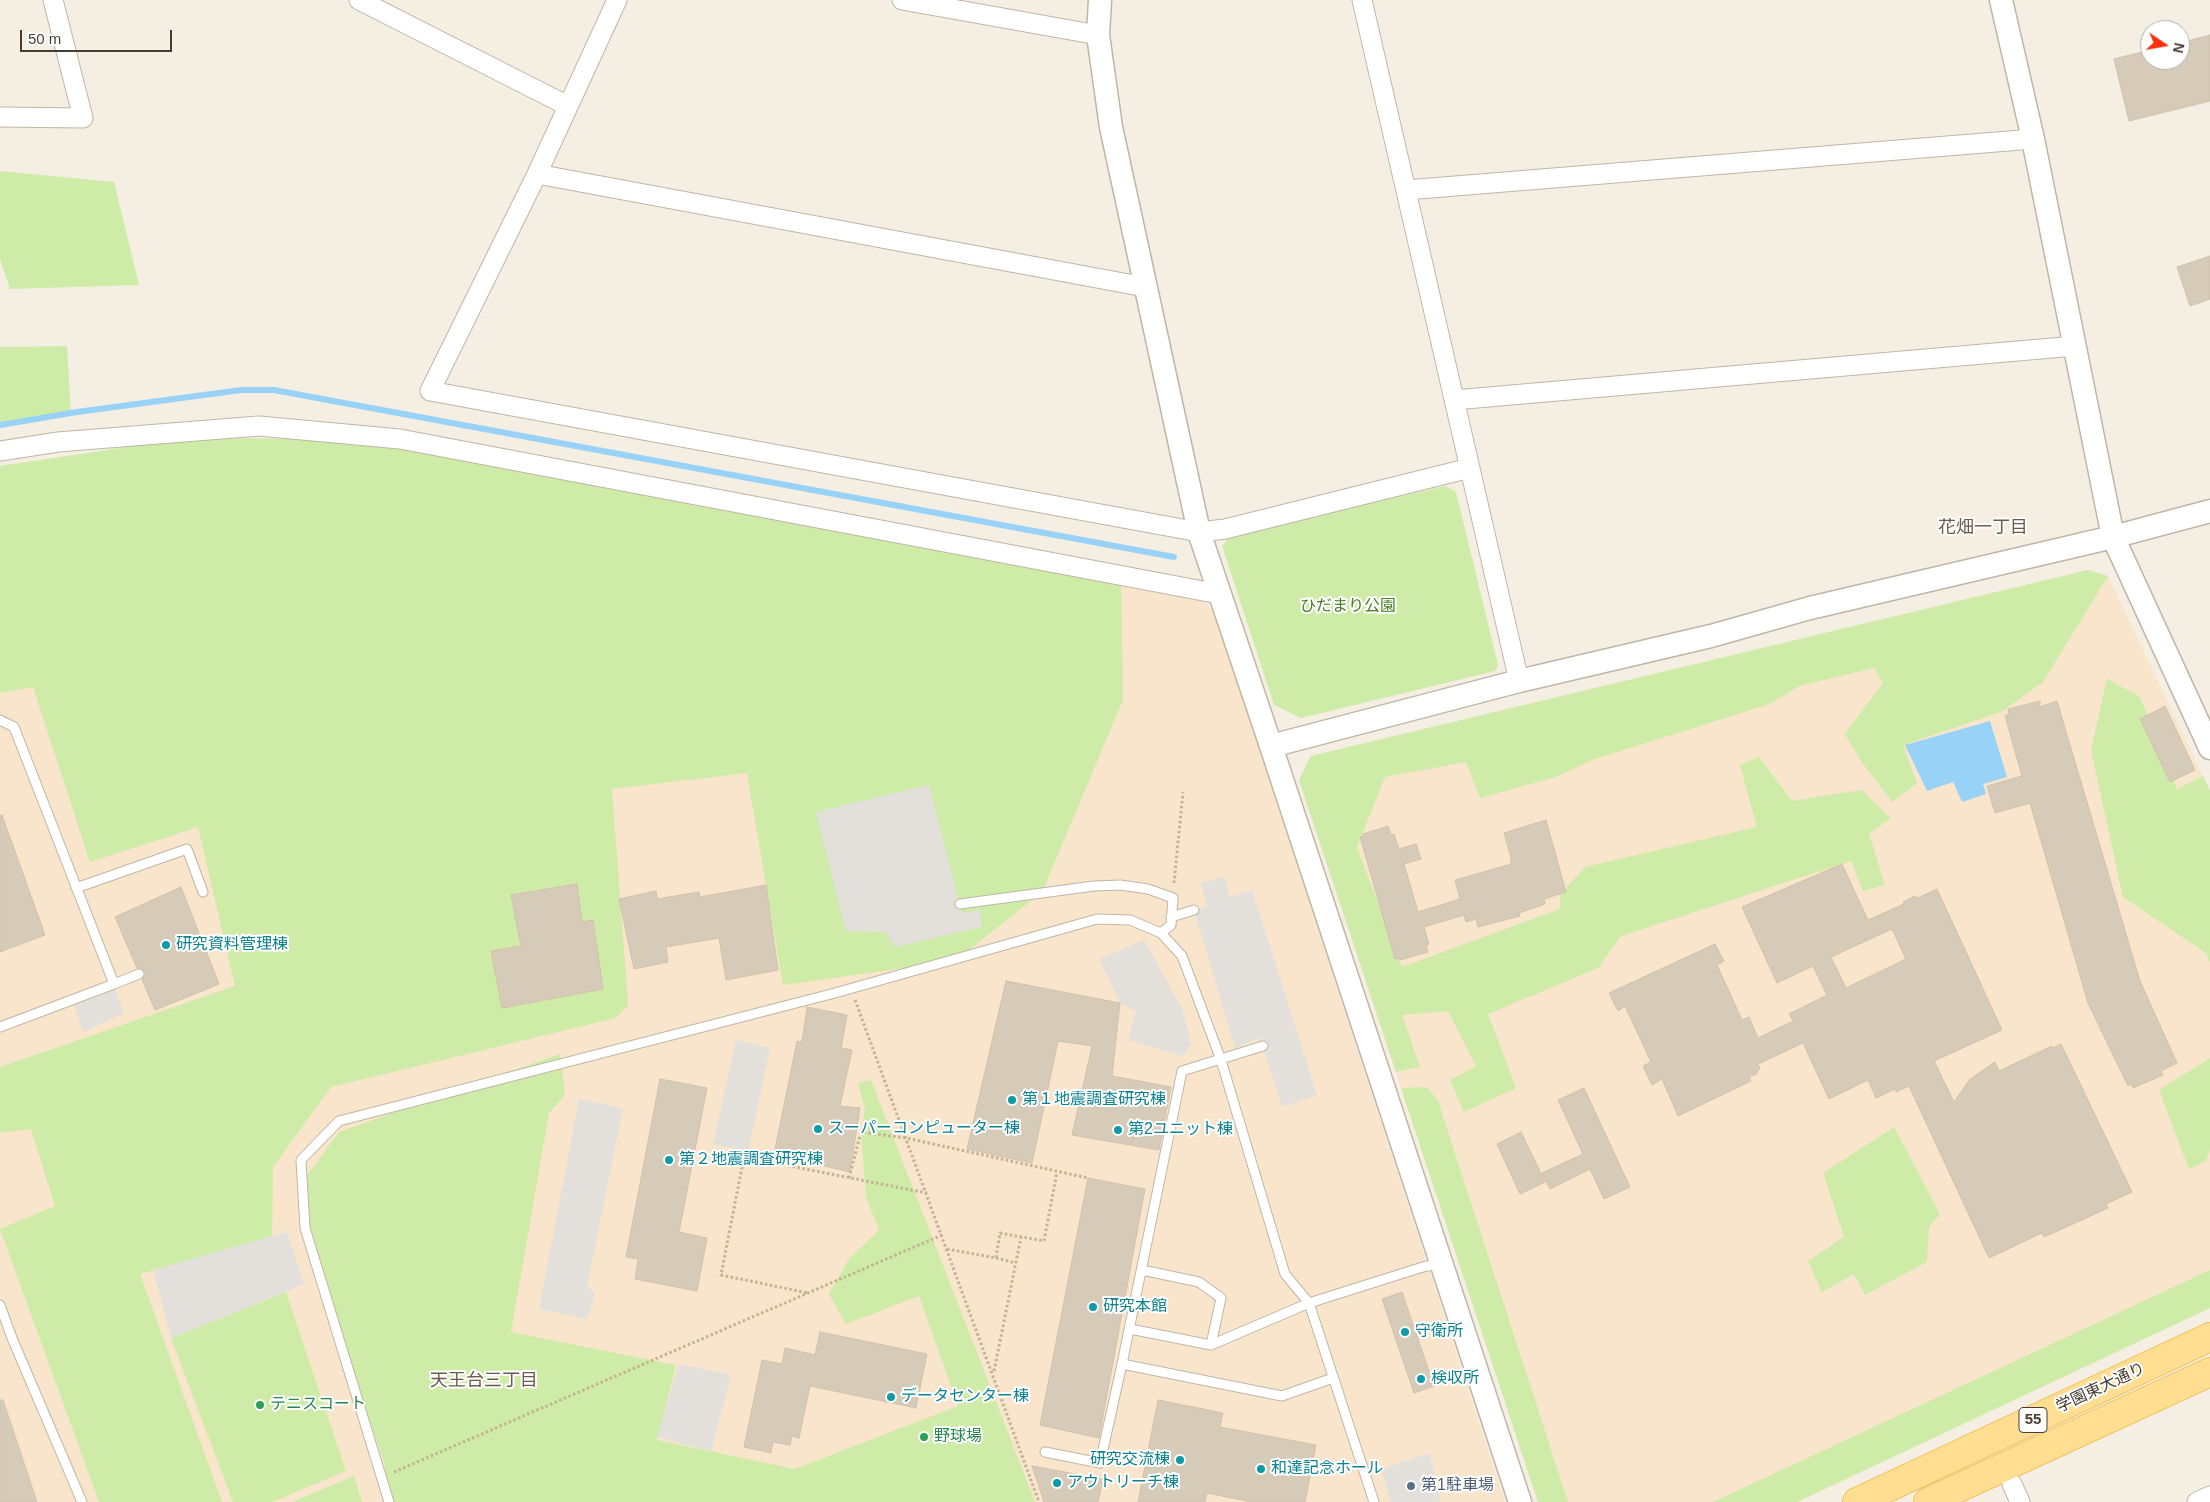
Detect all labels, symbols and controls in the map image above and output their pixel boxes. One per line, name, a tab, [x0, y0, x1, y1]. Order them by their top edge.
scale bar	[22, 20, 175, 52]
north arrow	[2140, 20, 2190, 70]
text: 50 m	[28, 30, 61, 47]
text: N	[2170, 41, 2188, 55]
district label: 花畑一丁目	[1938, 517, 2028, 539]
park label: ひだまり公園	[1300, 597, 1396, 617]
place label: 研究資料管理棟	[176, 935, 288, 955]
marker: 研究資料管理棟	[160, 939, 172, 951]
place label: 第１地震調査研究棟	[1022, 1090, 1166, 1110]
marker: 第１地震調査研究棟	[1006, 1094, 1018, 1106]
place label: スーパーコンピューター棟	[828, 1119, 1020, 1139]
place label: 第2ユニット棟	[1128, 1120, 1233, 1140]
marker: スーパーコンピューター棟	[812, 1123, 824, 1135]
marker: 第2ユニット棟	[1112, 1124, 1124, 1136]
place label: 第２地震調査研究棟	[679, 1150, 823, 1170]
marker: 第２地震調査研究棟	[663, 1154, 675, 1166]
place label: 研究本館	[1103, 1297, 1167, 1317]
marker: 研究本館	[1087, 1301, 1099, 1313]
place label: 守衛所	[1415, 1322, 1463, 1342]
marker: 守衛所	[1399, 1326, 1411, 1338]
street label: 学園東大通り	[2053, 1359, 2149, 1417]
place label: 検収所	[1431, 1369, 1479, 1389]
district label: 天王台三丁目	[430, 1370, 538, 1392]
marker: 検収所	[1415, 1373, 1427, 1385]
place label: データセンター棟	[901, 1387, 1029, 1407]
marker: データセンター棟	[885, 1391, 897, 1403]
place label: テニスコート	[270, 1395, 366, 1415]
marker: テニスコート	[254, 1399, 266, 1411]
road number: 55	[2019, 1408, 2047, 1432]
place label: 野球場	[934, 1427, 982, 1447]
marker: 野球場	[918, 1431, 930, 1443]
place label: 研究交流棟	[1090, 1450, 1170, 1470]
marker: 研究交流棟	[1174, 1454, 1186, 1466]
place label: 和達記念ホール	[1271, 1459, 1383, 1479]
marker: 和達記念ホール	[1255, 1463, 1267, 1475]
place label: アウトリーチ棟	[1067, 1473, 1179, 1493]
place label: 第1駐車場	[1421, 1476, 1494, 1496]
marker: アウトリーチ棟	[1051, 1477, 1063, 1489]
marker: 第1駐車場	[1405, 1480, 1417, 1492]

